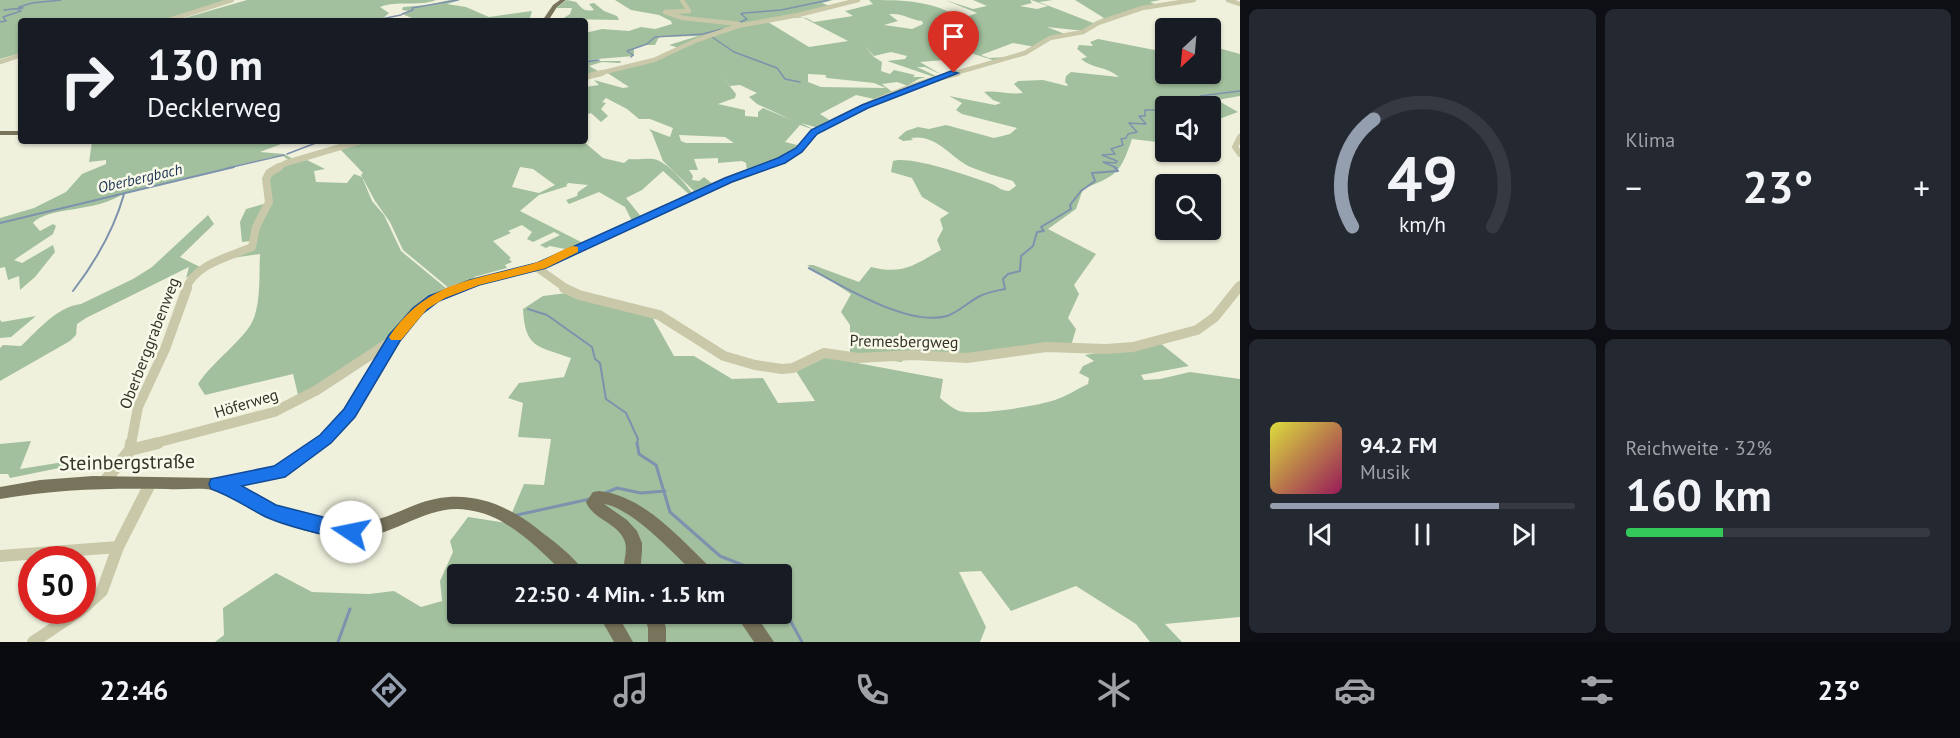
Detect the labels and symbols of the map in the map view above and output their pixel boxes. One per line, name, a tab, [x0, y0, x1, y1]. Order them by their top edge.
pin	[928, 11, 979, 73]
north arrow	[1155, 18, 1221, 84]
water label: Oberbergbach	[96, 159, 184, 197]
street label: Oberberggrabenweg	[115, 274, 183, 412]
street label: Premesbergweg	[849, 330, 959, 352]
street label: Höferweg	[212, 384, 280, 422]
street label: Steinbergstraße	[59, 448, 195, 476]
position arrow	[319, 500, 383, 564]
speed limit sign: 50	[18, 546, 96, 624]

